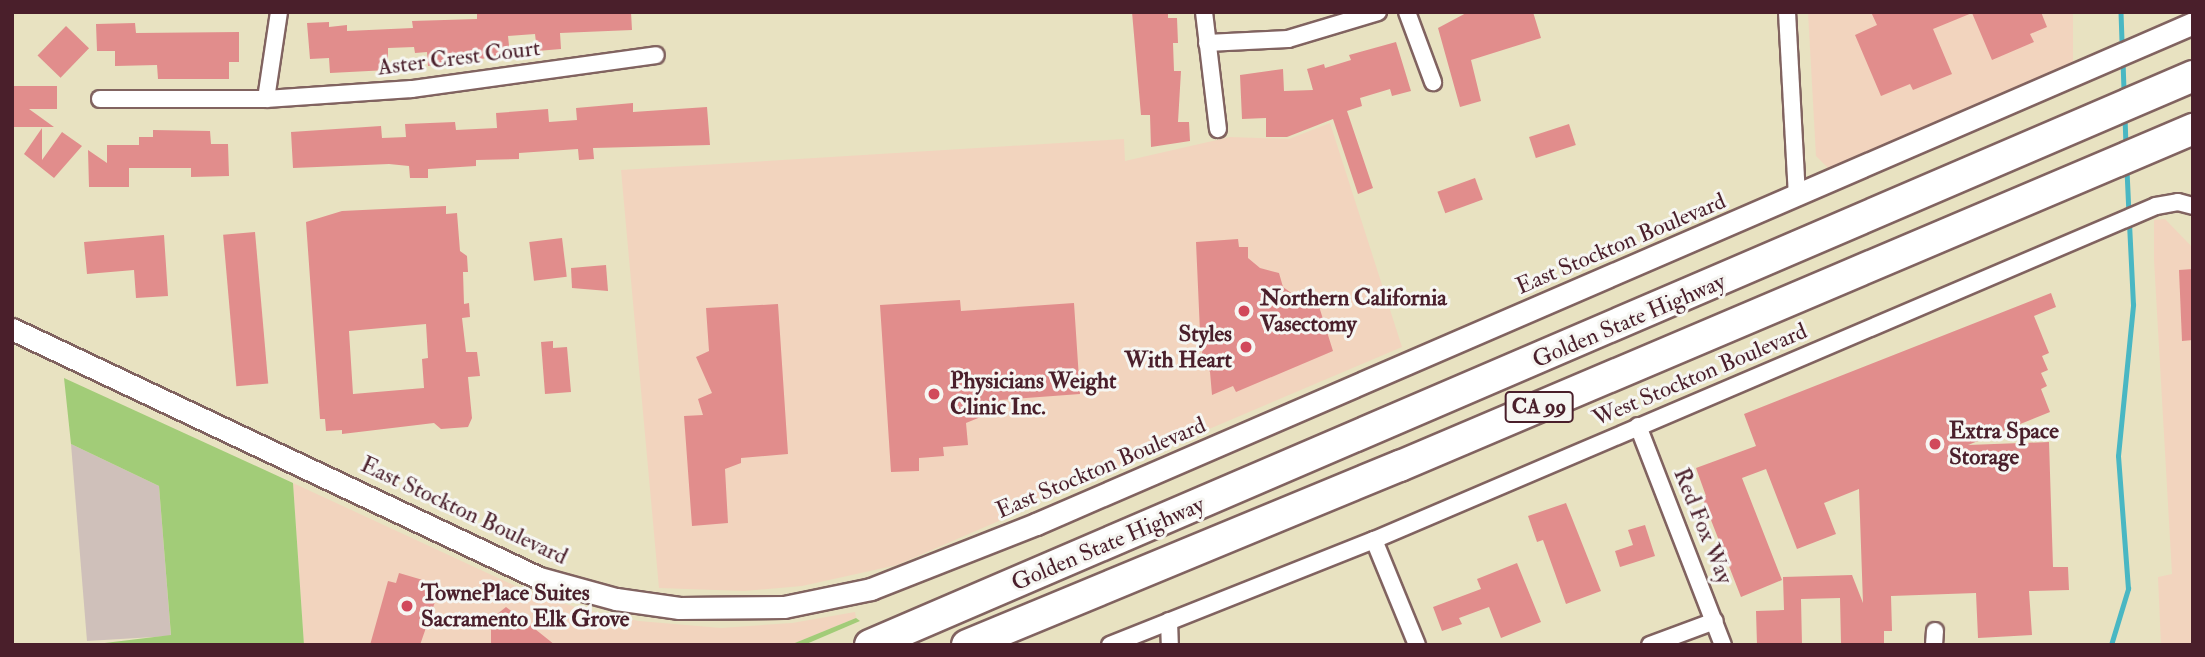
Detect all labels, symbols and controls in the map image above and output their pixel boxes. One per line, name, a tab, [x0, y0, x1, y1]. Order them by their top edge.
street label: Aster Crest Court	[376, 34, 542, 82]
street label: East Stockton Boulevard	[1512, 187, 1730, 301]
street label: Golden State Highway	[1528, 268, 1730, 374]
place label: Northern California Vasectomy	[1260, 284, 1447, 338]
marker: Northern California Vasectomy	[1234, 301, 1254, 321]
street label: West Stockton Boulevard	[1589, 317, 1811, 433]
place label: Styles With Heart	[1125, 320, 1232, 374]
marker: Styles With Heart	[1238, 339, 1254, 355]
place label: Physicians Weight Clinic Inc.	[950, 367, 1116, 421]
marker: Physicians Weight Clinic Inc.	[924, 384, 944, 404]
road number: CA 99	[1504, 390, 1574, 424]
street label: East Stockton Boulevard	[992, 411, 1210, 525]
place label: Extra Space Storage	[1949, 417, 2059, 471]
marker: Extra Space Storage	[1927, 436, 1943, 452]
street label: East Stockton Boulevard	[356, 451, 572, 571]
street label: Red Fox Way	[1667, 464, 1739, 588]
street label: Golden State Highway	[1007, 491, 1209, 597]
place label: TownePlace Suites Sacramento Elk Grove	[421, 579, 629, 633]
marker: TownePlace Suites Sacramento Elk Grove	[399, 598, 415, 614]

